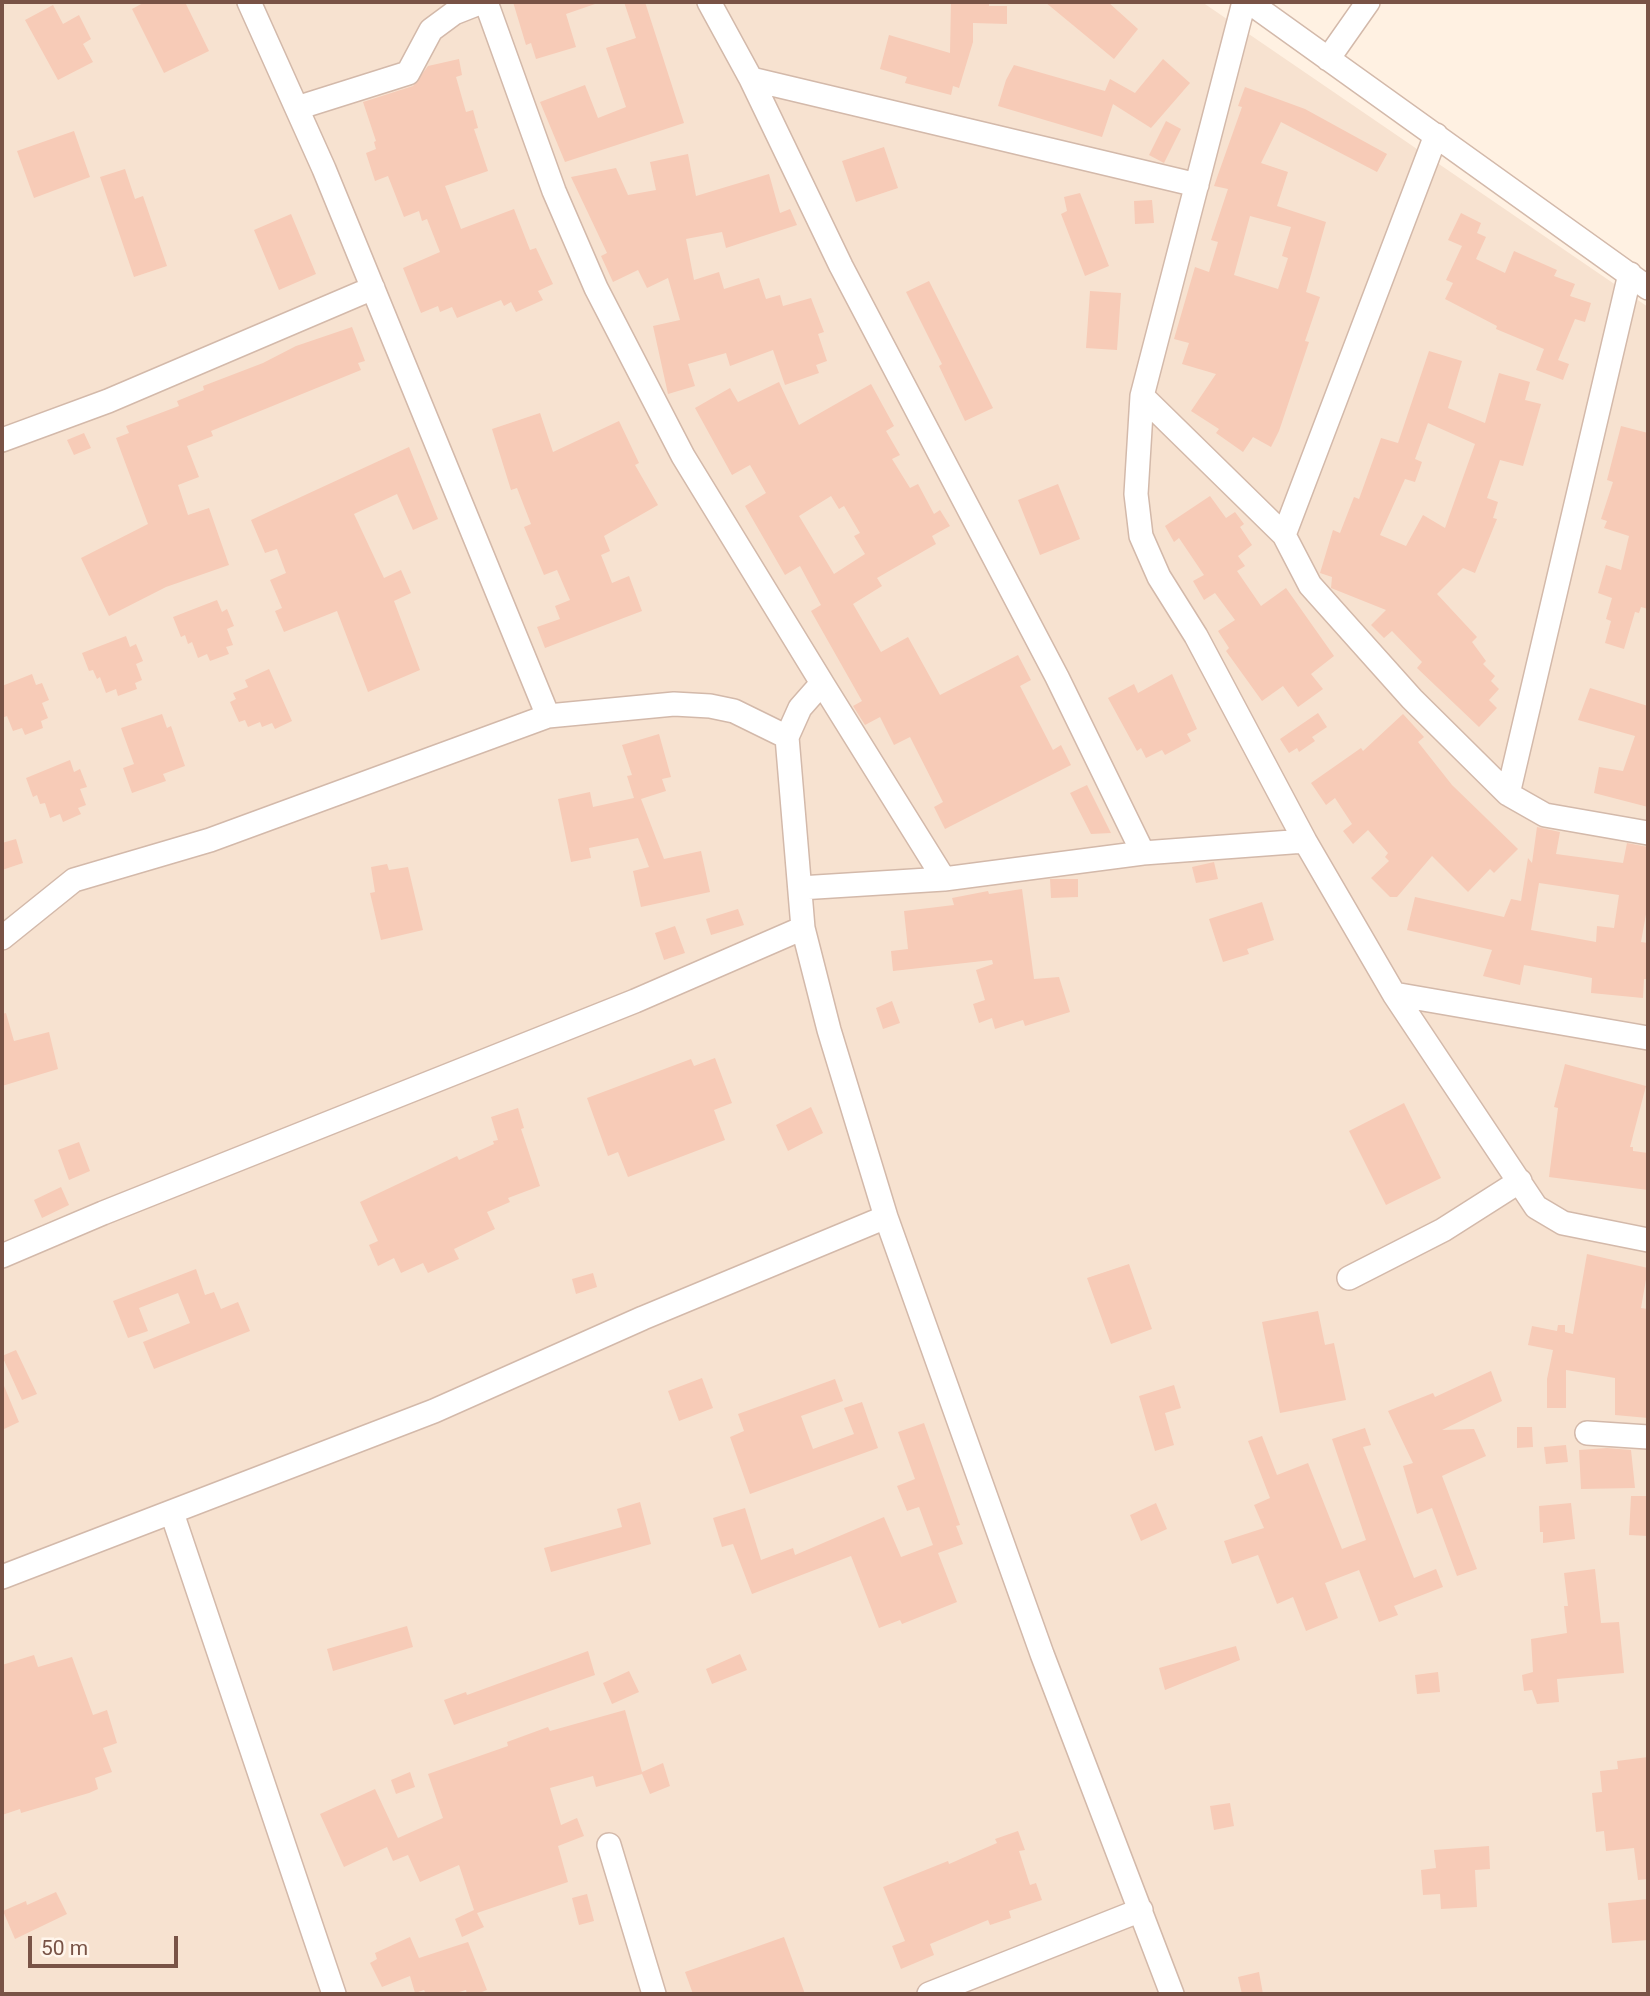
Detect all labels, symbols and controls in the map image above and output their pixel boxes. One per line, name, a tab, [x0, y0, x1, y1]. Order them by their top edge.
scale bar	[32, 1923, 182, 1967]
text: 50 m	[41, 1936, 88, 1960]

